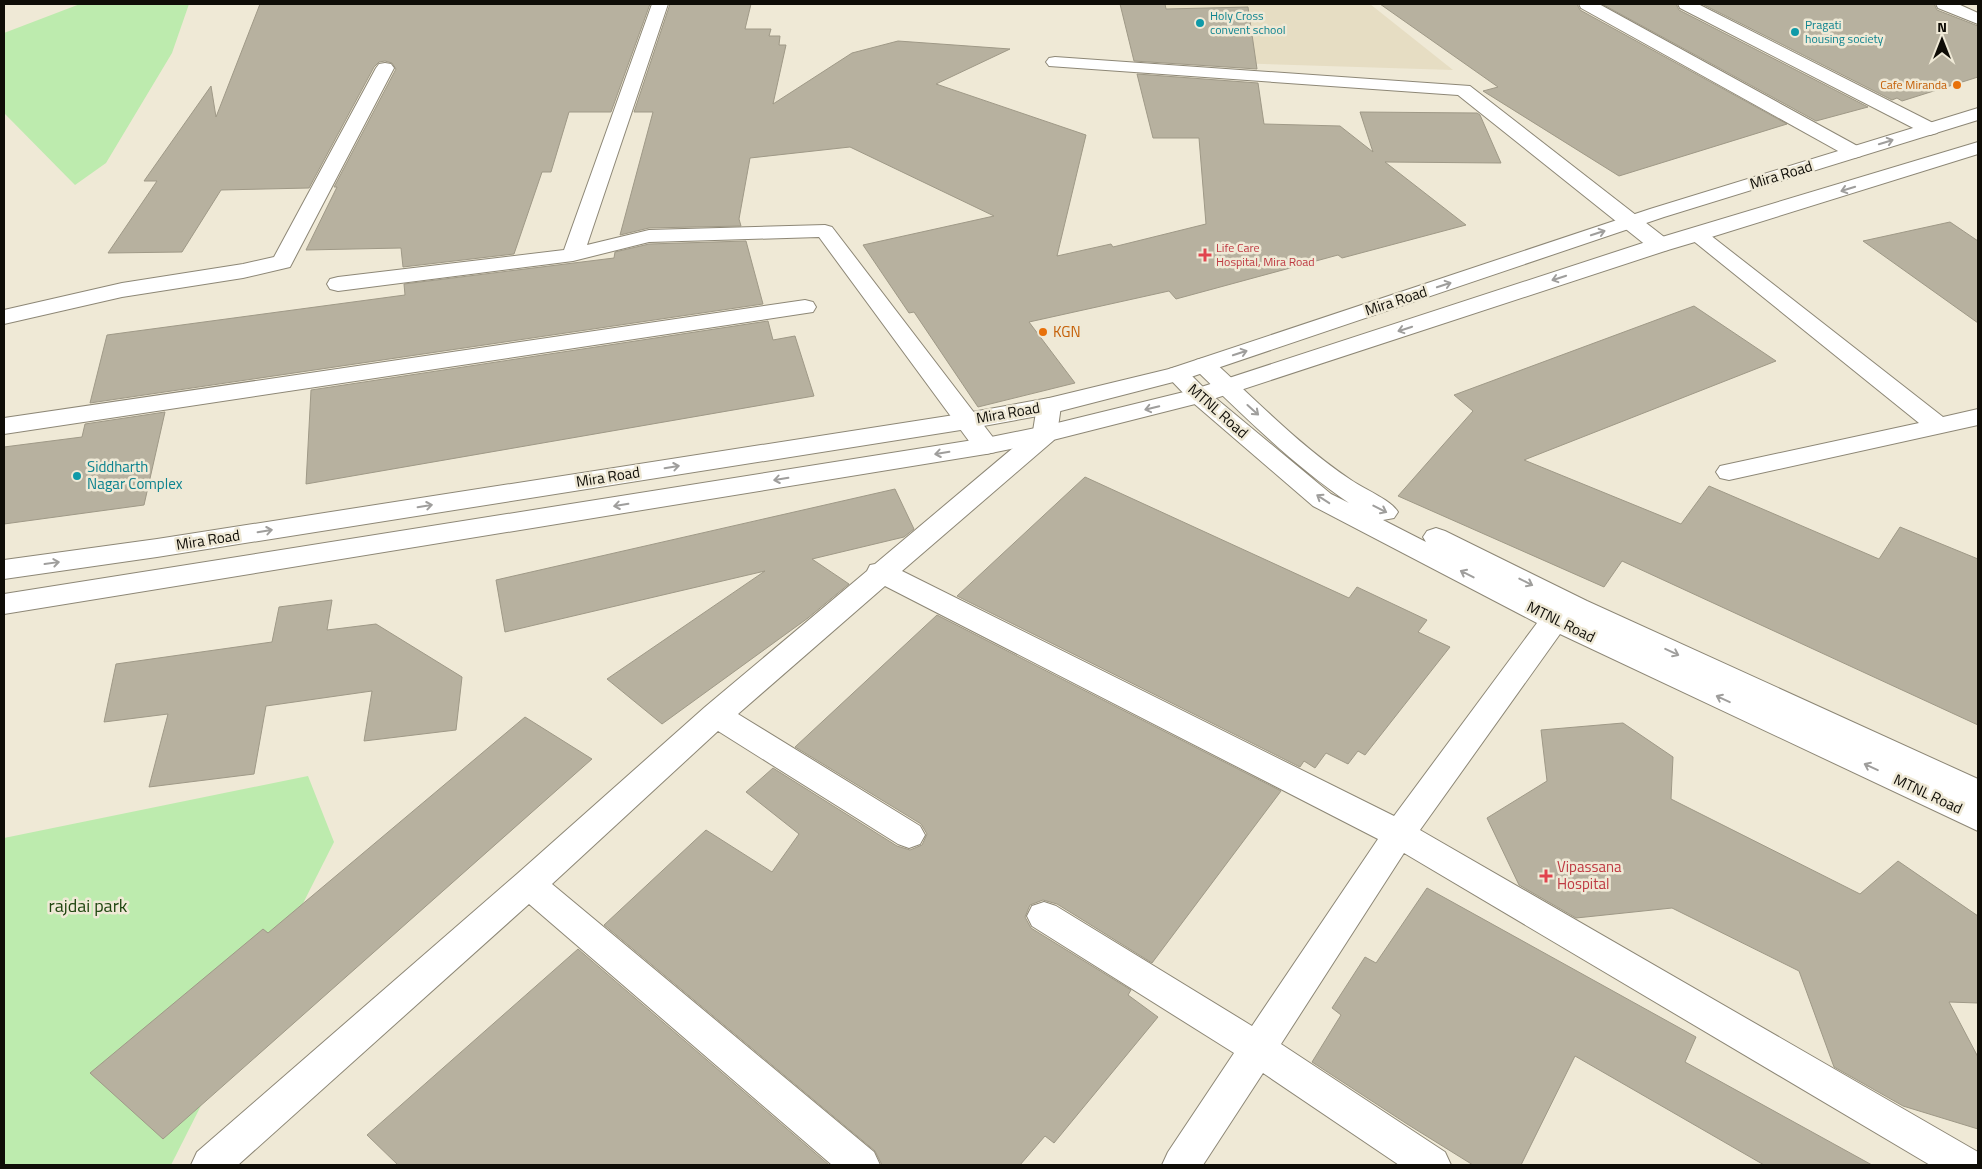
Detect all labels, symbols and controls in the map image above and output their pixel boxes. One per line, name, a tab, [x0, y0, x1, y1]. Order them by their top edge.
place label: Holy Cross convent school	[1210, 6, 1286, 39]
place label: Pragati housing society	[1805, 15, 1884, 48]
north arrow	[1917, 15, 1967, 65]
text: N	[1937, 16, 1947, 37]
marker: Holy Cross convent school	[1194, 17, 1206, 29]
marker: Pragati housing society	[1789, 26, 1801, 38]
place label: Cafe Miranda	[1880, 75, 1947, 94]
marker: Cafe Miranda	[1951, 79, 1963, 91]
one-way arrow	[1878, 137, 1894, 147]
street label: Mira Road	[1747, 154, 1815, 195]
one-way arrow	[1841, 184, 1857, 194]
one-way arrow	[1589, 228, 1605, 238]
place label: Life Care Hospital, Mira Road	[1216, 238, 1315, 271]
marker: Life Care Hospital, Mira Road	[1198, 248, 1212, 262]
one-way arrow	[1552, 274, 1568, 284]
street label: Mira Road	[1362, 280, 1430, 321]
one-way arrow	[1435, 280, 1451, 289]
place label: KGN	[1053, 320, 1081, 343]
one-way arrow	[1397, 324, 1413, 334]
marker: KGN	[1037, 326, 1049, 338]
one-way arrow	[1231, 348, 1247, 357]
street label: MTNL Road	[1183, 378, 1254, 443]
street label: Mira Road	[974, 396, 1042, 429]
one-way arrow	[1144, 404, 1160, 413]
one-way arrow	[1247, 404, 1260, 415]
one-way arrow	[934, 448, 950, 458]
place label: Siddharth Nagar Complex	[87, 455, 183, 495]
street label: Mira Road	[574, 460, 642, 493]
one-way arrow	[664, 462, 680, 472]
marker: Siddharth Nagar Complex	[71, 470, 83, 482]
one-way arrow	[774, 474, 790, 484]
one-way arrow	[1316, 494, 1330, 504]
one-way arrow	[417, 500, 433, 510]
one-way arrow	[613, 500, 629, 510]
one-way arrow	[1373, 504, 1388, 514]
street label: Mira Road	[174, 523, 242, 556]
one-way arrow	[256, 526, 272, 536]
one-way arrow	[44, 558, 60, 568]
one-way arrow	[1460, 569, 1475, 578]
one-way arrow	[1518, 577, 1533, 587]
street label: MTNL Road	[1523, 595, 1599, 648]
one-way arrow	[1665, 647, 1680, 657]
one-way arrow	[1716, 693, 1731, 703]
one-way arrow	[1864, 762, 1879, 772]
street label: MTNL Road	[1890, 768, 1966, 820]
place label: Vipassana Hospital	[1557, 855, 1622, 895]
marker: Vipassana Hospital	[1539, 869, 1553, 883]
park label: rajdai park	[49, 892, 128, 919]

